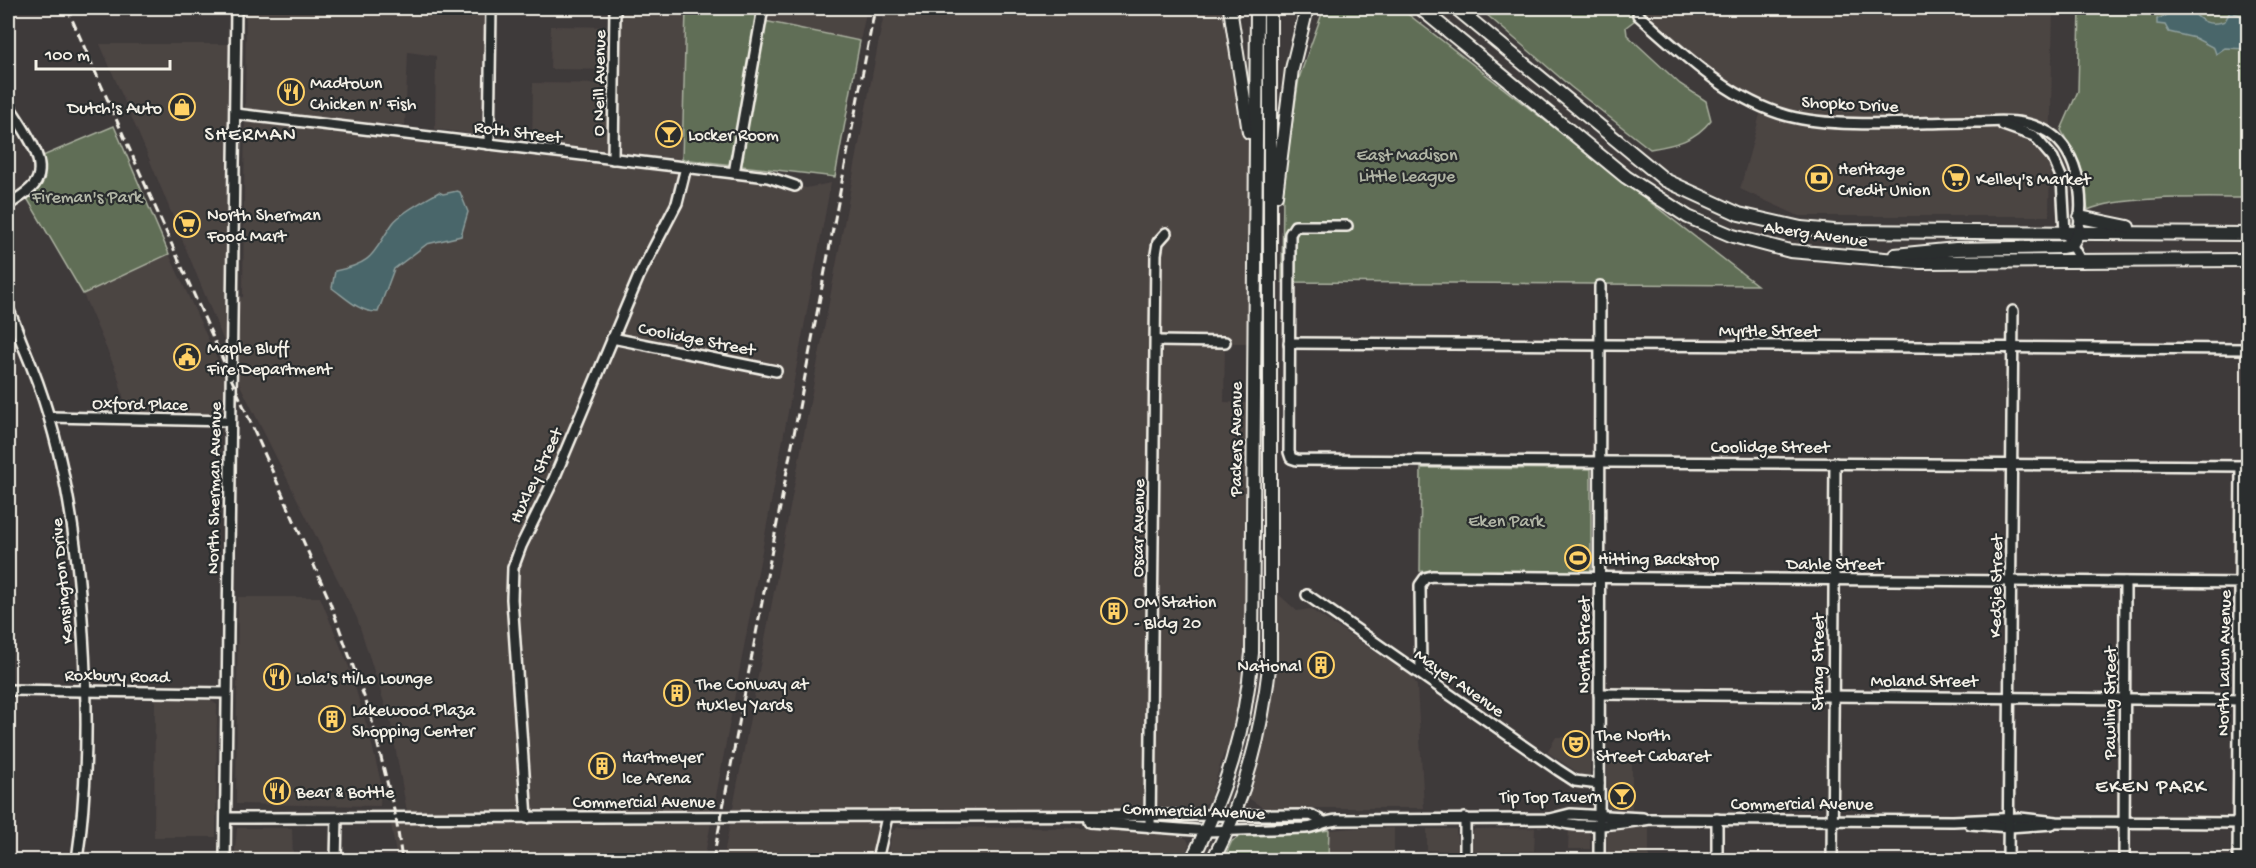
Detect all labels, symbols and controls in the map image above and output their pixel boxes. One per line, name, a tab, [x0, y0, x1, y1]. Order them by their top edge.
street label: O Neill Avenue	[589, 29, 612, 136]
scale bar	[36, 33, 170, 71]
text: 100 m	[44, 46, 90, 67]
place label: Madtown Chicken n' Fish	[310, 74, 417, 116]
restaurant icon: Madtown Chicken n' Fish	[276, 77, 306, 107]
shop icon: Dutch's Auto	[167, 92, 197, 122]
street label: Shopko Drive	[1801, 92, 1900, 119]
place label: Dutch's Auto	[66, 99, 162, 120]
street label: Roth Street	[473, 118, 564, 149]
bar icon: Locker Room	[654, 119, 684, 149]
district label: SHERMAN	[205, 125, 297, 148]
place label: Locker Room	[688, 126, 779, 147]
park label: East Madison Little League	[1357, 146, 1458, 188]
place label: Heritage Credit Union	[1838, 160, 1931, 202]
bank icon: Heritage Credit Union	[1804, 163, 1834, 193]
supermarket icon: Kelley's Market	[1941, 163, 1971, 193]
place label: Kelley's Market	[1976, 170, 2092, 191]
park label: Fireman's Park	[31, 188, 144, 209]
place label: North Sherman Food Mart	[206, 206, 321, 248]
supermarket icon: North Sherman Food Mart	[172, 209, 202, 239]
street label: Aberg Avenue	[1762, 218, 1870, 253]
street label: Coolidge Street	[636, 319, 758, 362]
street label: Myrtle Street	[1719, 322, 1821, 343]
place label: Maple Bluff Fire Department	[206, 339, 333, 381]
public building icon: Maple Bluff Fire Department	[172, 342, 202, 372]
street label: Packers Avenue	[1227, 381, 1248, 497]
street label: Oxford Place	[92, 394, 189, 417]
street label: North Sherman Avenue	[203, 401, 228, 574]
street label: Huxley Street	[506, 424, 569, 527]
street label: Coolidge Street	[1711, 438, 1831, 459]
street label: Oscar Avenue	[1128, 478, 1151, 577]
park label: Eken Park	[1468, 512, 1546, 533]
street label: Kensington Drive	[47, 516, 79, 644]
street label: Kedzie Street	[1986, 533, 2009, 638]
sports icon: Hitting Backstop	[1563, 543, 1593, 573]
place label: Hitting Backstop	[1598, 550, 1719, 571]
street label: Dahle Street	[1786, 555, 1885, 576]
street label: North Lawn Avenue	[2214, 589, 2237, 736]
place label: OM Station - Bldg 20	[1134, 593, 1217, 635]
street label: North Street	[1575, 595, 1596, 693]
building icon: OM Station - Bldg 20	[1099, 596, 1129, 626]
street label: Stang Street	[1809, 612, 1830, 710]
street label: Mayer Avenue	[1409, 645, 1508, 723]
street label: Pawling Street	[2101, 645, 2122, 760]
building icon: National	[1306, 650, 1336, 680]
place label: National	[1237, 657, 1302, 678]
restaurant icon: Lola's Hi/Lo Lounge	[262, 662, 292, 692]
street label: Roxbury Road	[64, 666, 171, 689]
place label: Lola's Hi/Lo Lounge	[296, 669, 433, 690]
street label: Moland Street	[1870, 672, 1979, 693]
place label: The Conway at Huxley Yards	[695, 675, 810, 717]
building icon: The Conway at Huxley Yards	[662, 678, 692, 708]
place label: Lakewood Plaza Shopping Center	[352, 701, 476, 743]
building icon: Lakewood Plaza Shopping Center	[317, 704, 347, 734]
place label: The North Street Cabaret	[1595, 726, 1712, 768]
theatre icon: The North Street Cabaret	[1561, 729, 1591, 759]
place label: Hartmeyer Ice Arena	[622, 748, 704, 790]
building icon: Hartmeyer Ice Arena	[587, 751, 617, 781]
restaurant icon: Bear & Bottle	[262, 776, 292, 806]
district label: EKEN PARK	[2095, 777, 2207, 800]
bar icon: Tip Top Tavern	[1607, 781, 1637, 811]
place label: Bear & Bottle	[295, 783, 395, 804]
place label: Tip Top Tavern	[1499, 788, 1602, 809]
street label: Commercial Avenue	[573, 793, 716, 814]
street label: Commercial Avenue	[1731, 795, 1874, 816]
street label: Commercial Avenue	[1122, 800, 1266, 826]

